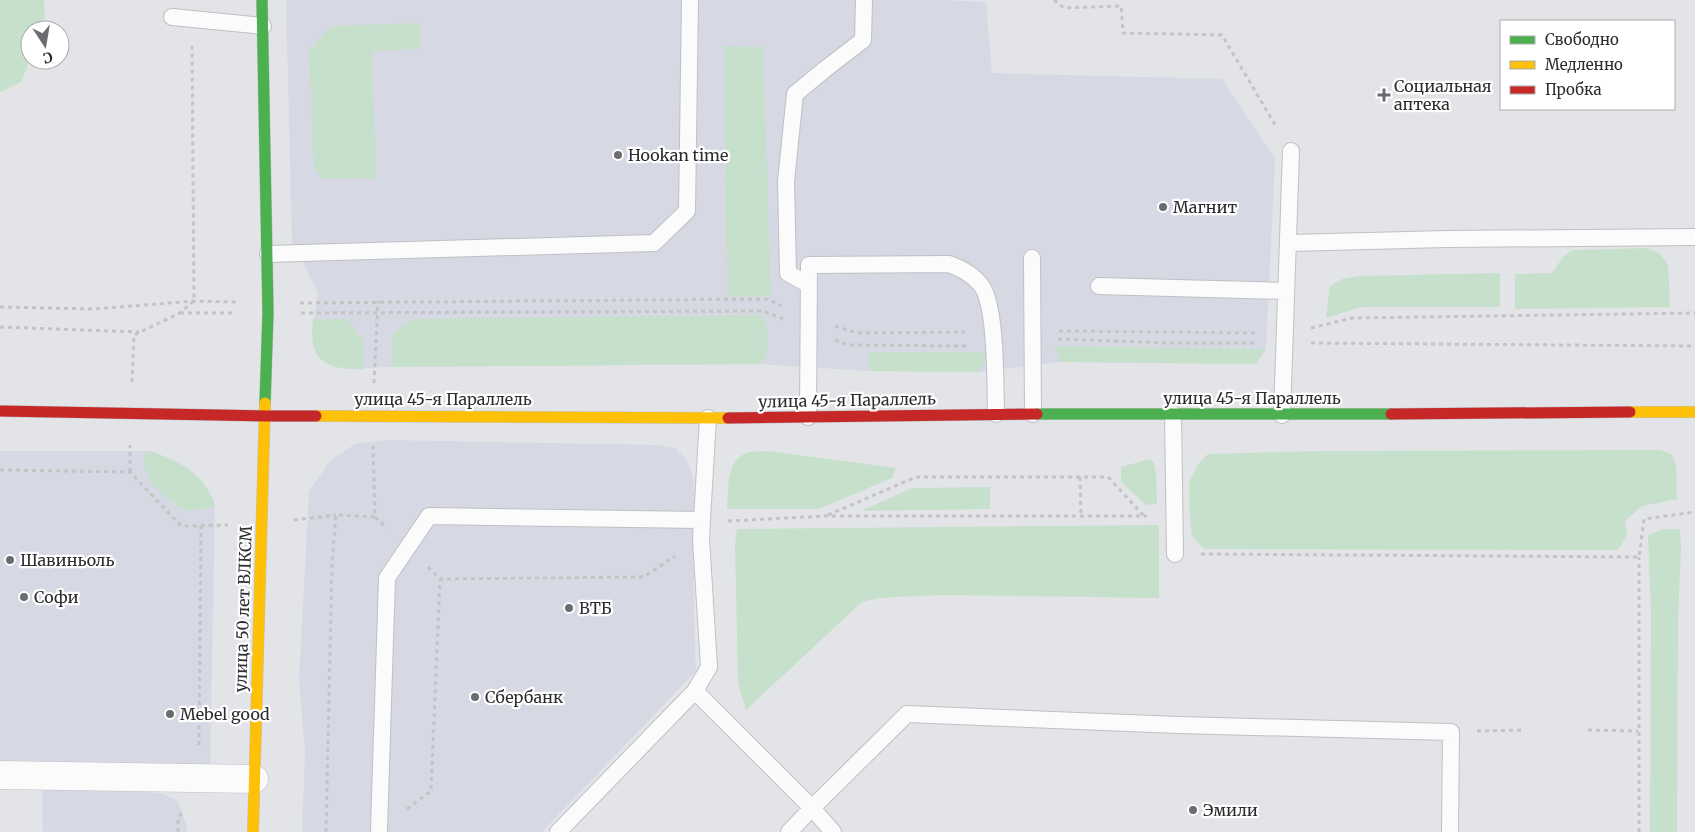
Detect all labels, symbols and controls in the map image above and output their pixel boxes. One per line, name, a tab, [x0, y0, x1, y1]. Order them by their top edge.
north arrow	[20, 20, 70, 70]
legend	[1500, 20, 1675, 110]
text: Свободно	[1545, 30, 1619, 49]
text: С	[41, 48, 54, 67]
text: Медленно	[1545, 55, 1623, 74]
place label: Социальная аптека	[1394, 76, 1492, 114]
text: Пробка	[1545, 80, 1602, 99]
marker: Социальная аптека	[1378, 89, 1390, 101]
place label: Hookan time	[628, 145, 728, 165]
marker: Hookan time	[612, 149, 624, 161]
place label: Магнит	[1173, 197, 1238, 217]
marker: Магнит	[1157, 201, 1169, 213]
street label: улица 45-я Параллель	[758, 388, 936, 412]
street label: улица 45-я Параллель	[1163, 388, 1341, 408]
street label: улица 45-я Параллель	[354, 389, 532, 409]
street label: улица 50 лет ВЛКСМ	[230, 525, 256, 693]
place label: Шавиньоль	[20, 550, 114, 570]
marker: Шавиньоль	[4, 554, 16, 566]
place label: Софи	[34, 587, 79, 607]
marker: Софи	[18, 591, 30, 603]
place label: ВТБ	[579, 598, 612, 618]
marker: ВТБ	[563, 602, 575, 614]
place label: Сбербанк	[485, 687, 563, 707]
marker: Сбербанк	[469, 691, 481, 703]
place label: Mebel good	[180, 704, 270, 724]
marker: Mebel good	[164, 708, 176, 720]
place label: Эмили	[1203, 800, 1258, 820]
marker: Эмили	[1187, 804, 1199, 816]

